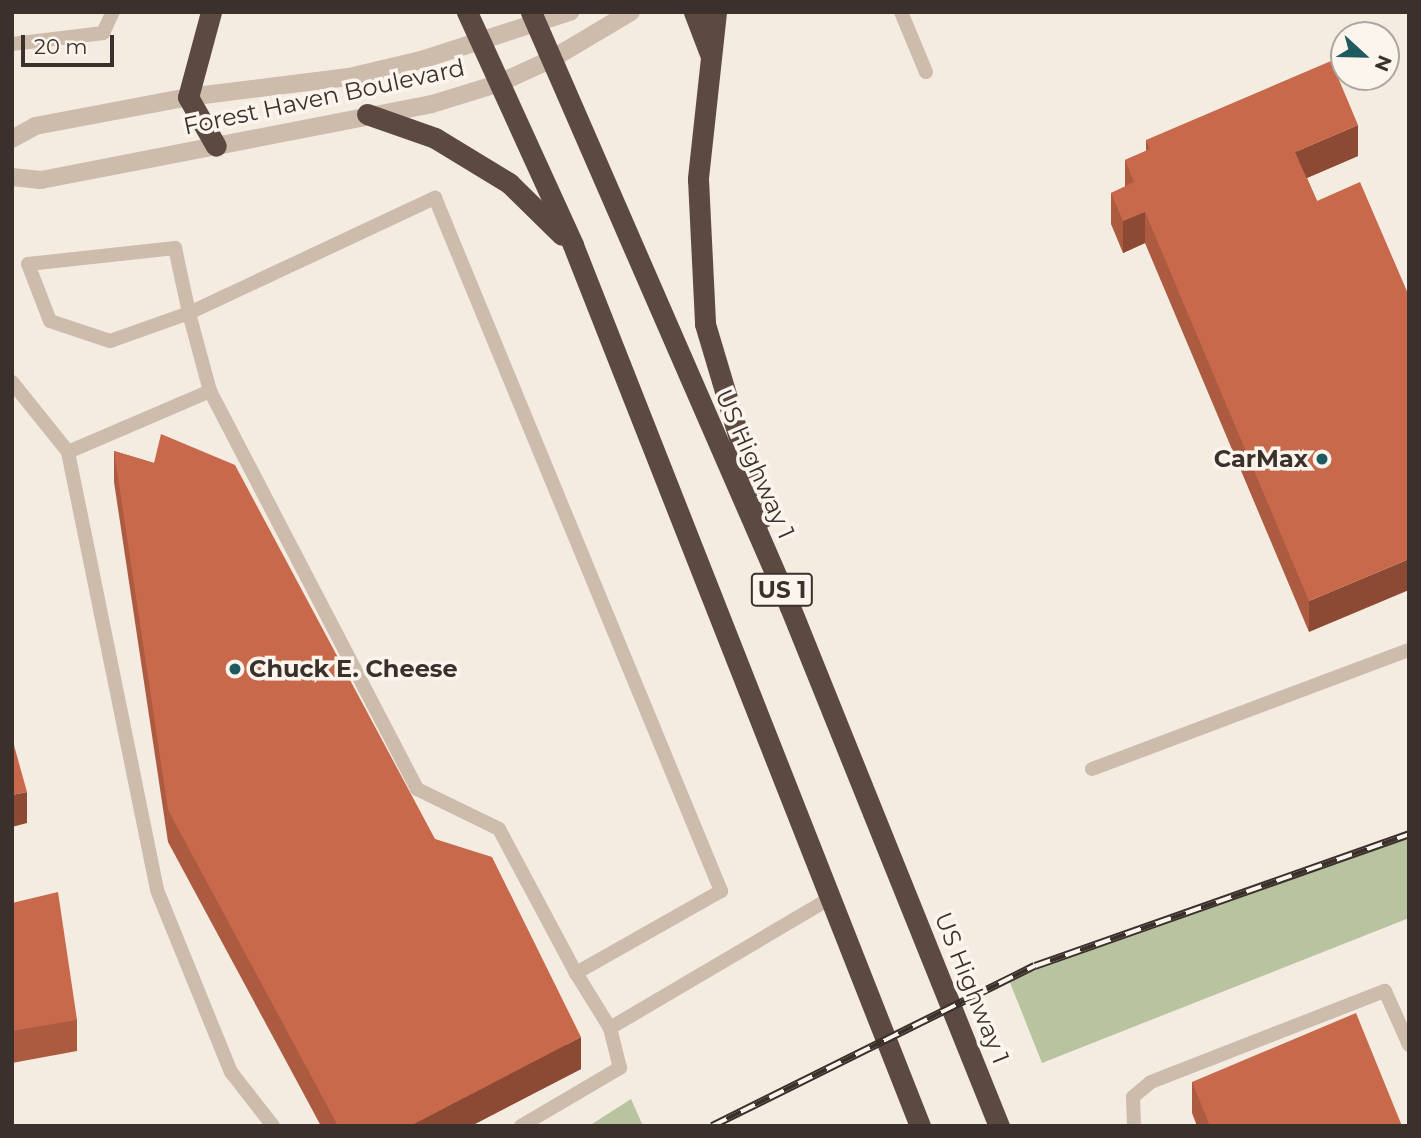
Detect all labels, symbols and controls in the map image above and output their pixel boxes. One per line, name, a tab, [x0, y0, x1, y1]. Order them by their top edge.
scale bar	[24, 21, 117, 65]
north arrow	[1330, 21, 1400, 91]
text: 20 m	[34, 34, 88, 59]
text: N	[1370, 52, 1397, 75]
street label: Forest Haven Boulevard	[181, 53, 467, 141]
street label: US Highway 1	[709, 385, 801, 543]
place label: CarMax	[1214, 445, 1308, 473]
marker: CarMax	[1314, 451, 1330, 467]
road number: US 1	[750, 570, 814, 610]
place label: Chuck E. Cheese	[249, 655, 458, 683]
marker: Chuck E. Cheese	[227, 661, 243, 677]
street label: US Highway 1	[929, 908, 1015, 1068]

